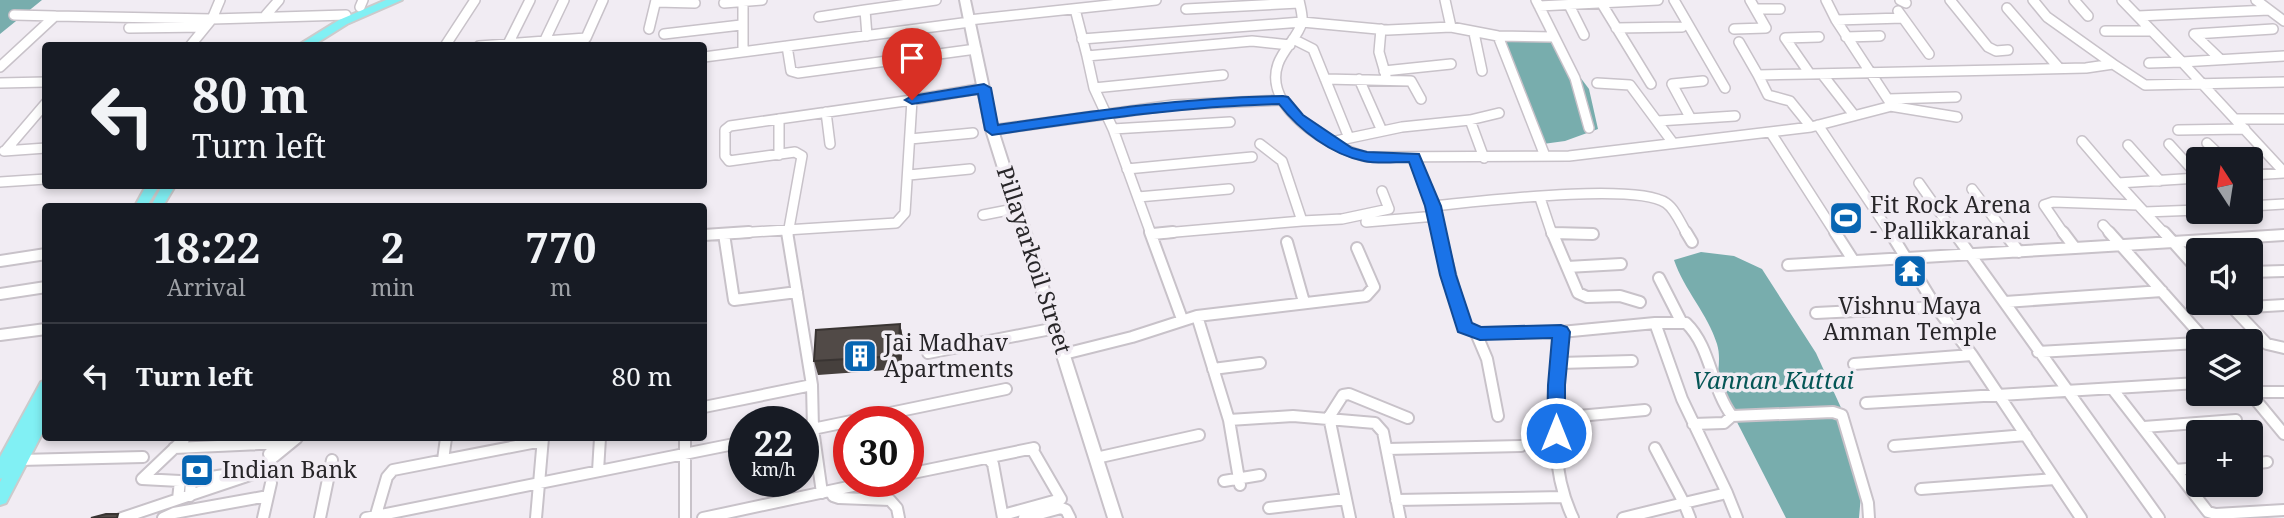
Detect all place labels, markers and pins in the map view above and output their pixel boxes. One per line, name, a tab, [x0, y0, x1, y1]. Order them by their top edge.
pin	[882, 28, 942, 100]
place label: Fit Rock Arena - Pallikkaranai	[1870, 188, 2031, 246]
sports icon: Fit Rock Arena - Pallikkaranai	[1827, 199, 1865, 237]
temple icon: Vishnu Maya Amman Temple	[1891, 252, 1929, 290]
place label: Vishnu Maya Amman Temple	[1823, 289, 1997, 347]
place label: Jai Madhav Apartments	[883, 326, 1014, 384]
building icon: Jai Madhav Apartments	[841, 337, 879, 375]
bank icon: Indian Bank	[178, 451, 216, 489]
place label: Indian Bank	[222, 453, 357, 485]

